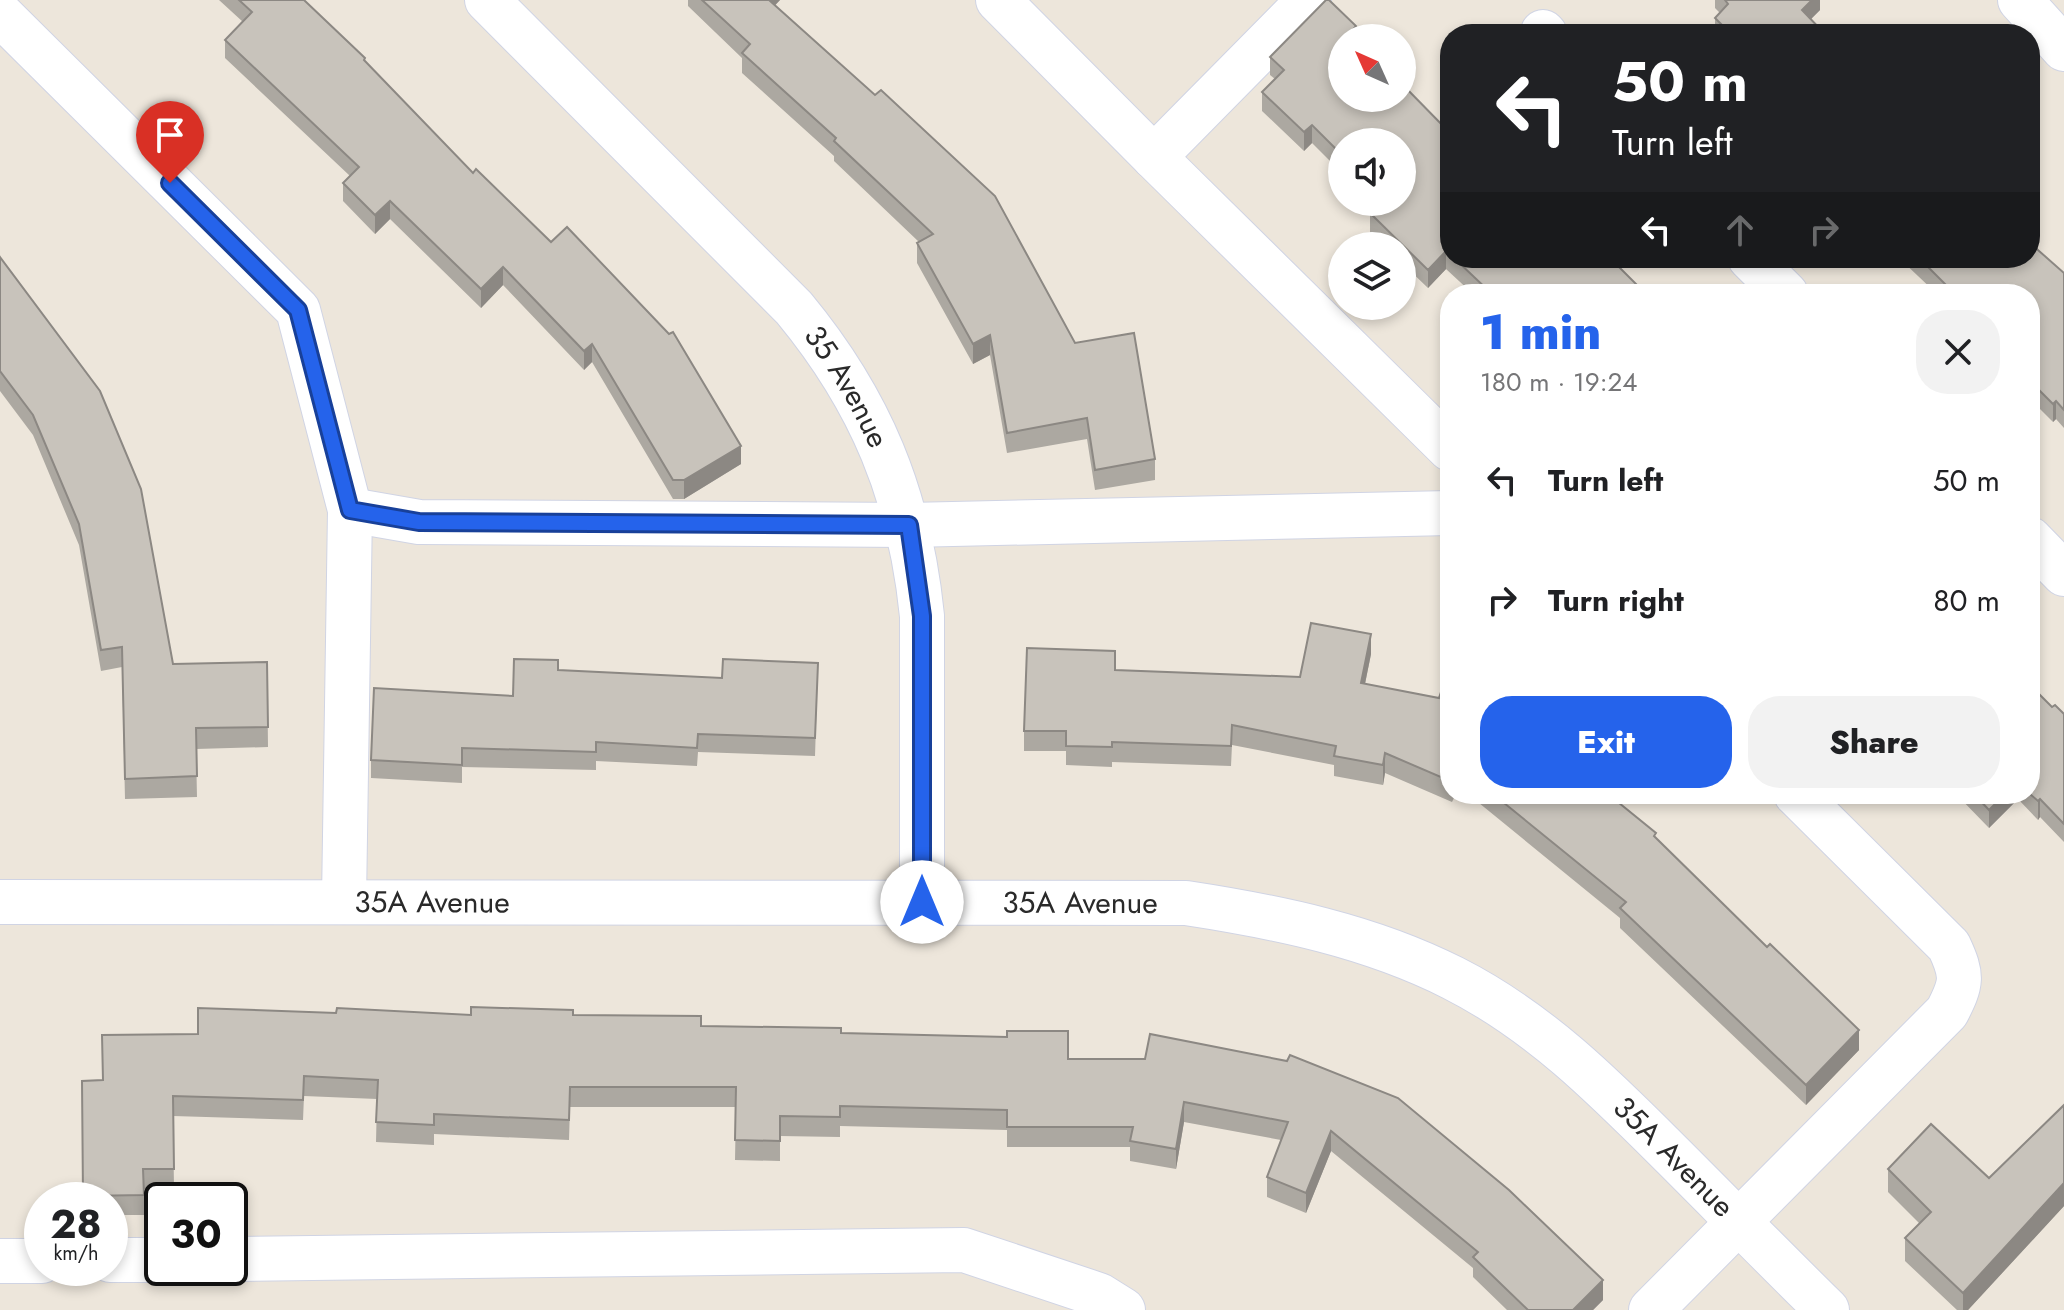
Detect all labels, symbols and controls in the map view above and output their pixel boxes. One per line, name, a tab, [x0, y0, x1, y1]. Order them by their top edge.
north arrow	[1328, 24, 1416, 112]
map controls	[1328, 24, 1416, 320]
text: 50 m	[1612, 41, 1748, 122]
icon: left	[1480, 56, 1584, 160]
pin	[136, 101, 204, 183]
icon: arrive	[148, 113, 192, 157]
text: Turn left	[1612, 116, 1733, 168]
button: sound	[1328, 128, 1416, 216]
icon: left	[1634, 208, 1678, 252]
icon: ahead	[1718, 208, 1762, 252]
icon: right	[1802, 208, 1846, 252]
button: layers	[1328, 232, 1416, 320]
text: 1 min	[1480, 298, 1601, 367]
button: close	[1916, 310, 2000, 394]
street label: 35 Avenue	[794, 316, 900, 454]
text: 180 m · 19:24	[1480, 363, 1637, 401]
icon: left	[1480, 458, 1524, 502]
text: Turn left	[1548, 459, 1663, 502]
text: 50 m	[1933, 459, 2000, 502]
icon: right	[1480, 578, 1524, 622]
text: Turn right	[1548, 579, 1684, 622]
text: 80 m	[1933, 579, 2000, 622]
button: Exit	[1480, 696, 1732, 788]
button: Share	[1748, 696, 2000, 788]
position arrow	[880, 860, 964, 944]
street label: 35A Avenue	[354, 880, 510, 923]
street label: 35A Avenue	[1002, 881, 1158, 924]
street label: 35A Avenue	[1604, 1086, 1744, 1227]
speed limit sign: 30	[144, 1182, 248, 1286]
text: 28	[50, 1195, 102, 1253]
text: km/h	[53, 1239, 99, 1268]

